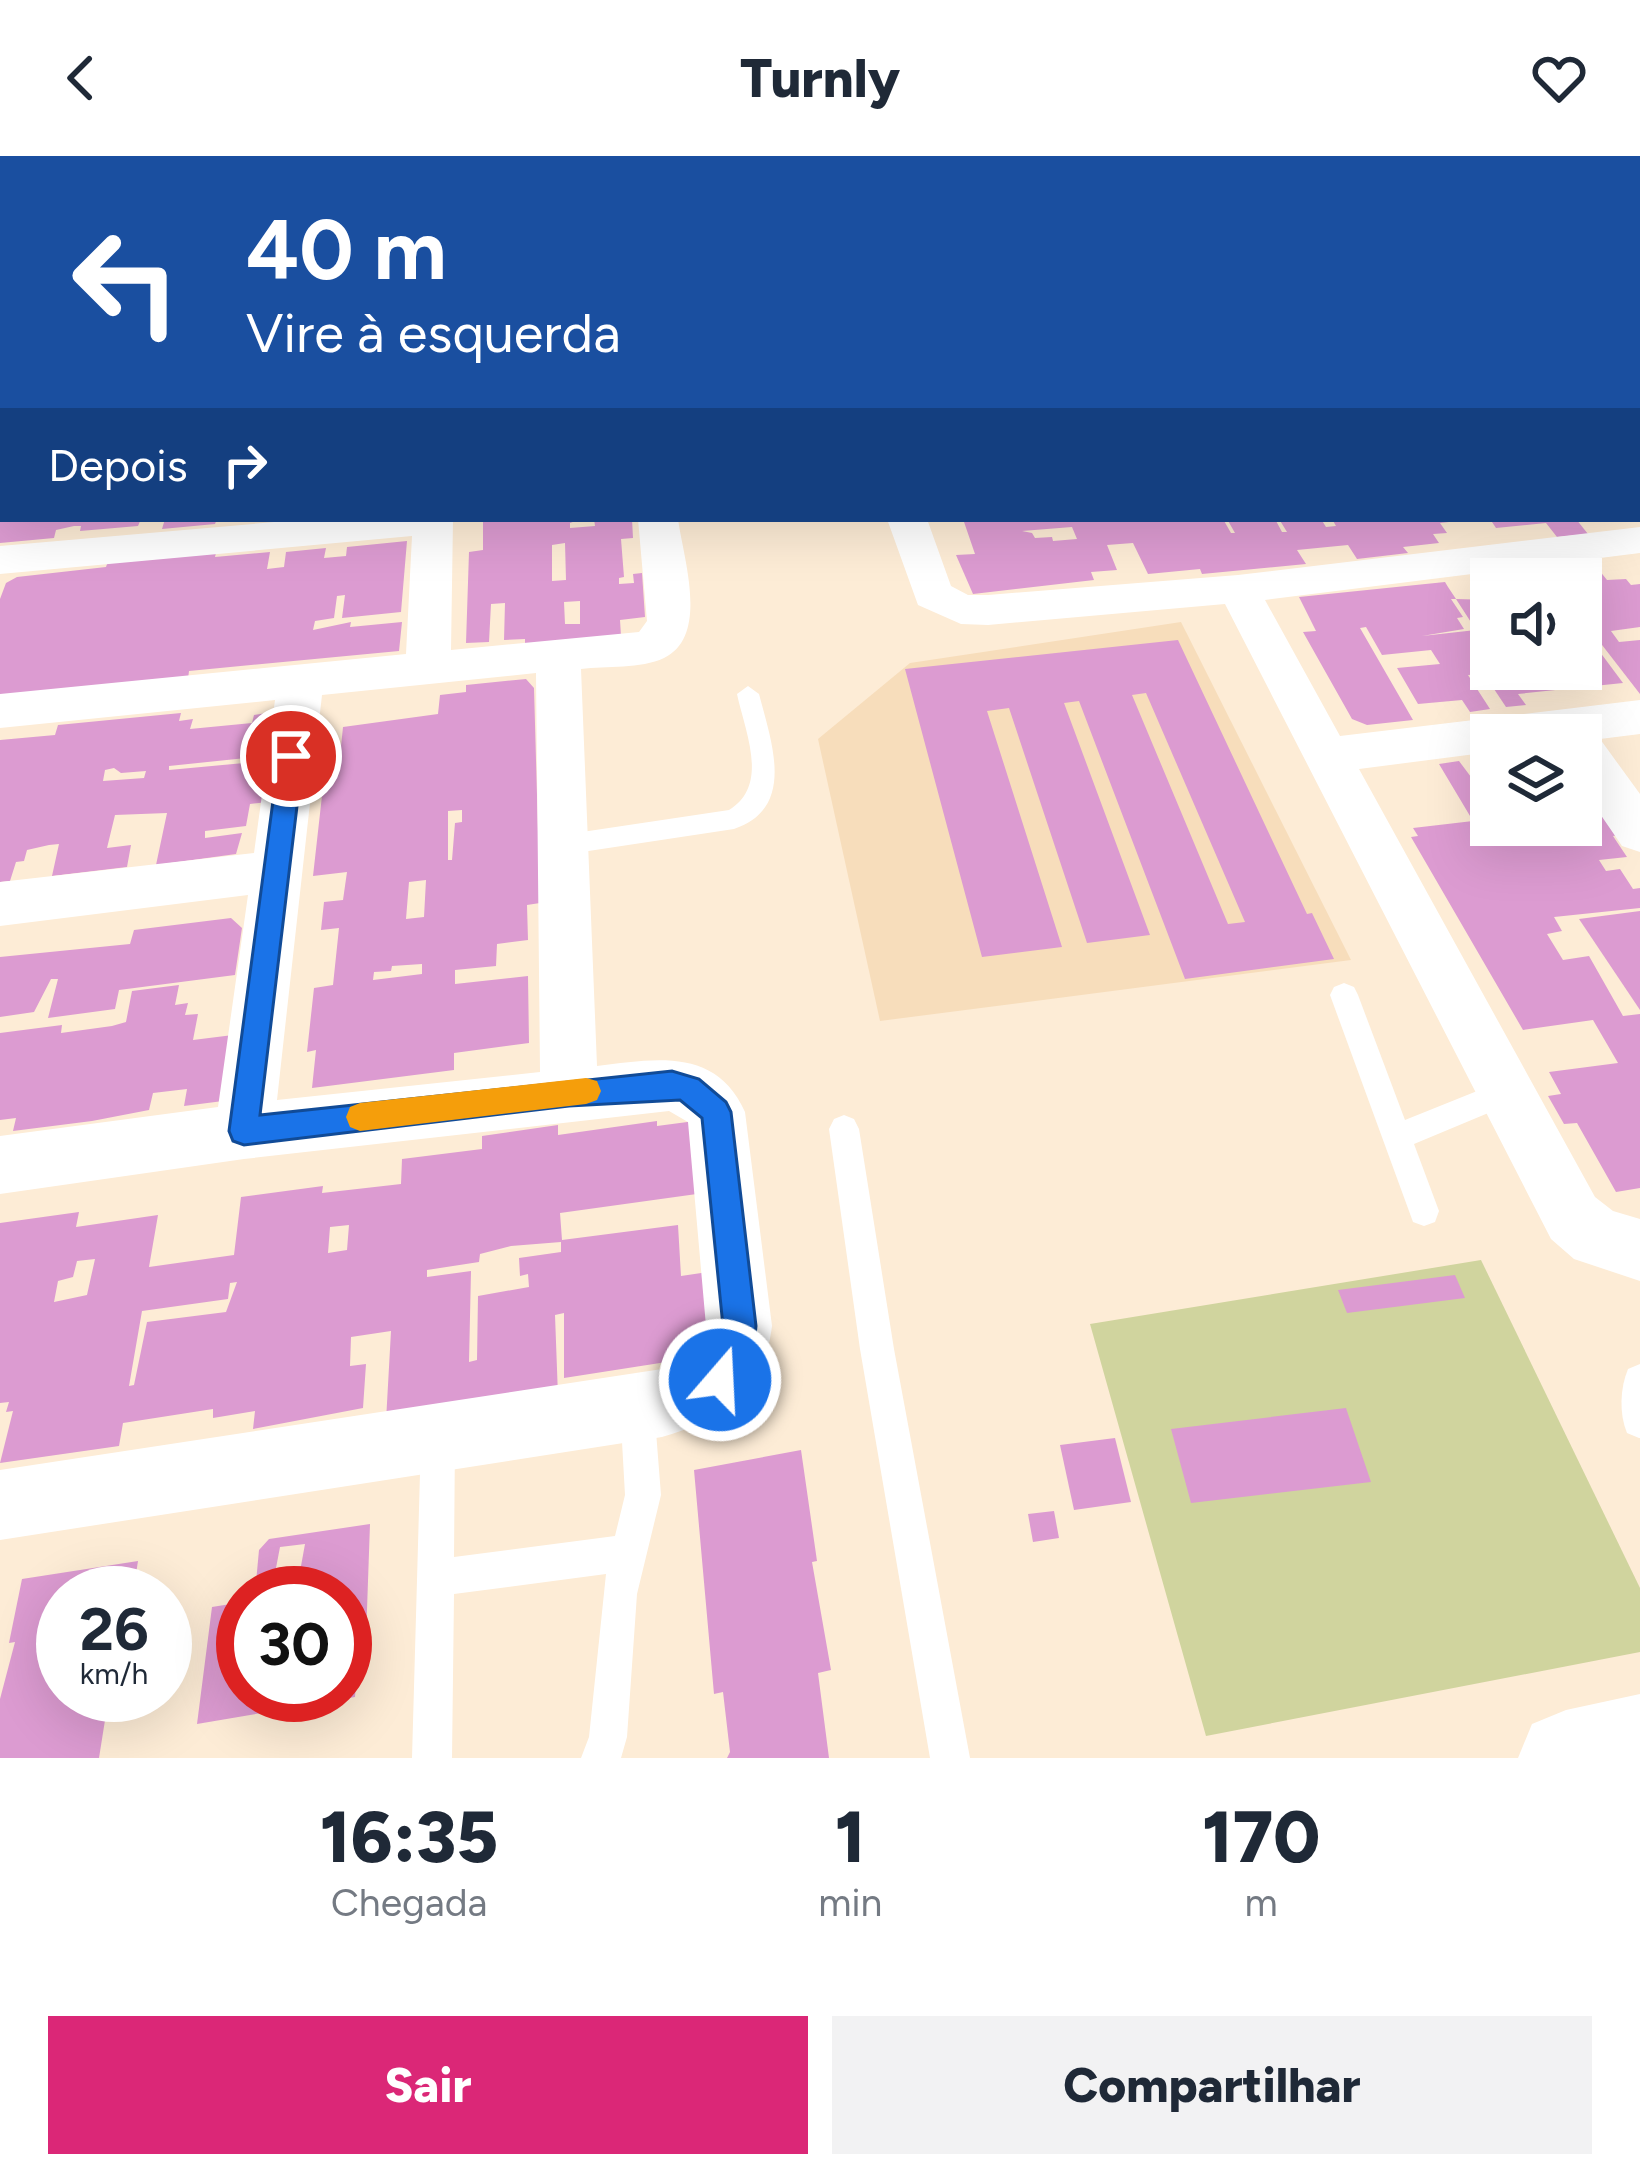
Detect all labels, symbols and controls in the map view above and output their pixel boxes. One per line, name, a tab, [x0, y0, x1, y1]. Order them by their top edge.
icon: back	[48, 45, 114, 111]
icon: heart	[1526, 45, 1592, 111]
text: Turnly	[740, 46, 900, 111]
text: 40 m	[246, 199, 447, 300]
icon: left	[48, 204, 204, 360]
text: Vire à esquerda	[246, 301, 621, 366]
icon: right	[212, 432, 278, 498]
text: Depois	[48, 438, 188, 492]
map controls	[1470, 558, 1602, 846]
button: sound	[1470, 558, 1602, 690]
pin	[240, 705, 342, 807]
button: layers	[1470, 714, 1602, 846]
icon: arrive	[258, 723, 324, 789]
position arrow	[657, 1317, 783, 1443]
speed limit sign: 30	[216, 1566, 372, 1722]
text: 26	[79, 1593, 149, 1665]
text: km/h	[80, 1655, 148, 1692]
text: 16:35	[320, 1794, 498, 1880]
text: 1	[835, 1794, 866, 1880]
text: 170	[1202, 1794, 1320, 1880]
text: Chegada	[331, 1879, 487, 1926]
text: min	[818, 1879, 882, 1926]
text: m	[1245, 1879, 1278, 1926]
button: Sair	[48, 2016, 808, 2154]
button: Compartilhar	[832, 2016, 1592, 2154]

